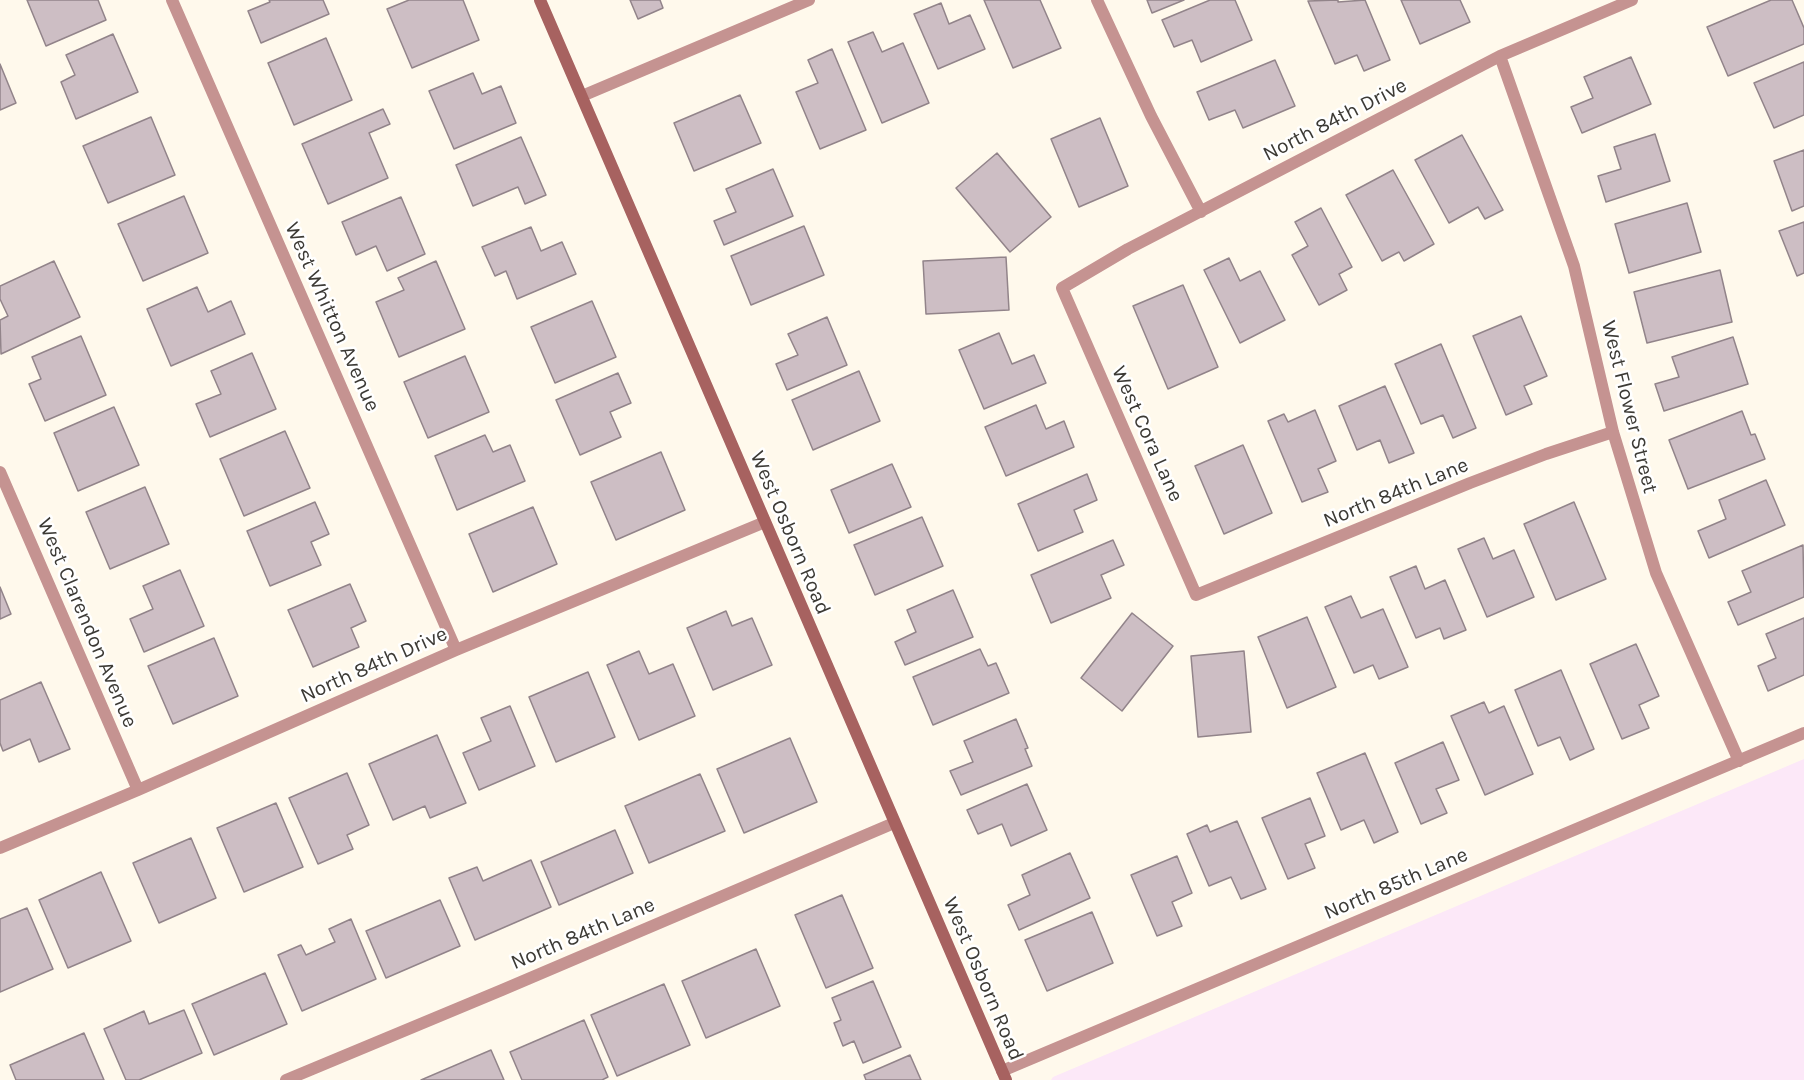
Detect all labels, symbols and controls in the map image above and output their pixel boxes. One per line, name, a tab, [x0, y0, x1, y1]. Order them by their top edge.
street label: North 84th Drive	[1259, 73, 1411, 167]
street label: West Whitton Avenue	[279, 218, 385, 416]
street label: West Flower Street	[1595, 318, 1663, 496]
street label: West Cora Lane	[1106, 362, 1188, 506]
street label: West Osborn Road	[744, 448, 836, 618]
street label: North 84th Lane	[1320, 452, 1472, 534]
street label: West Clarendon Avenue	[31, 515, 143, 731]
street label: North 84th Drive	[297, 621, 451, 709]
street label: North 85th Lane	[1320, 842, 1472, 926]
street label: North 84th Lane	[507, 892, 659, 976]
street label: West Osborn Road	[937, 894, 1029, 1064]

